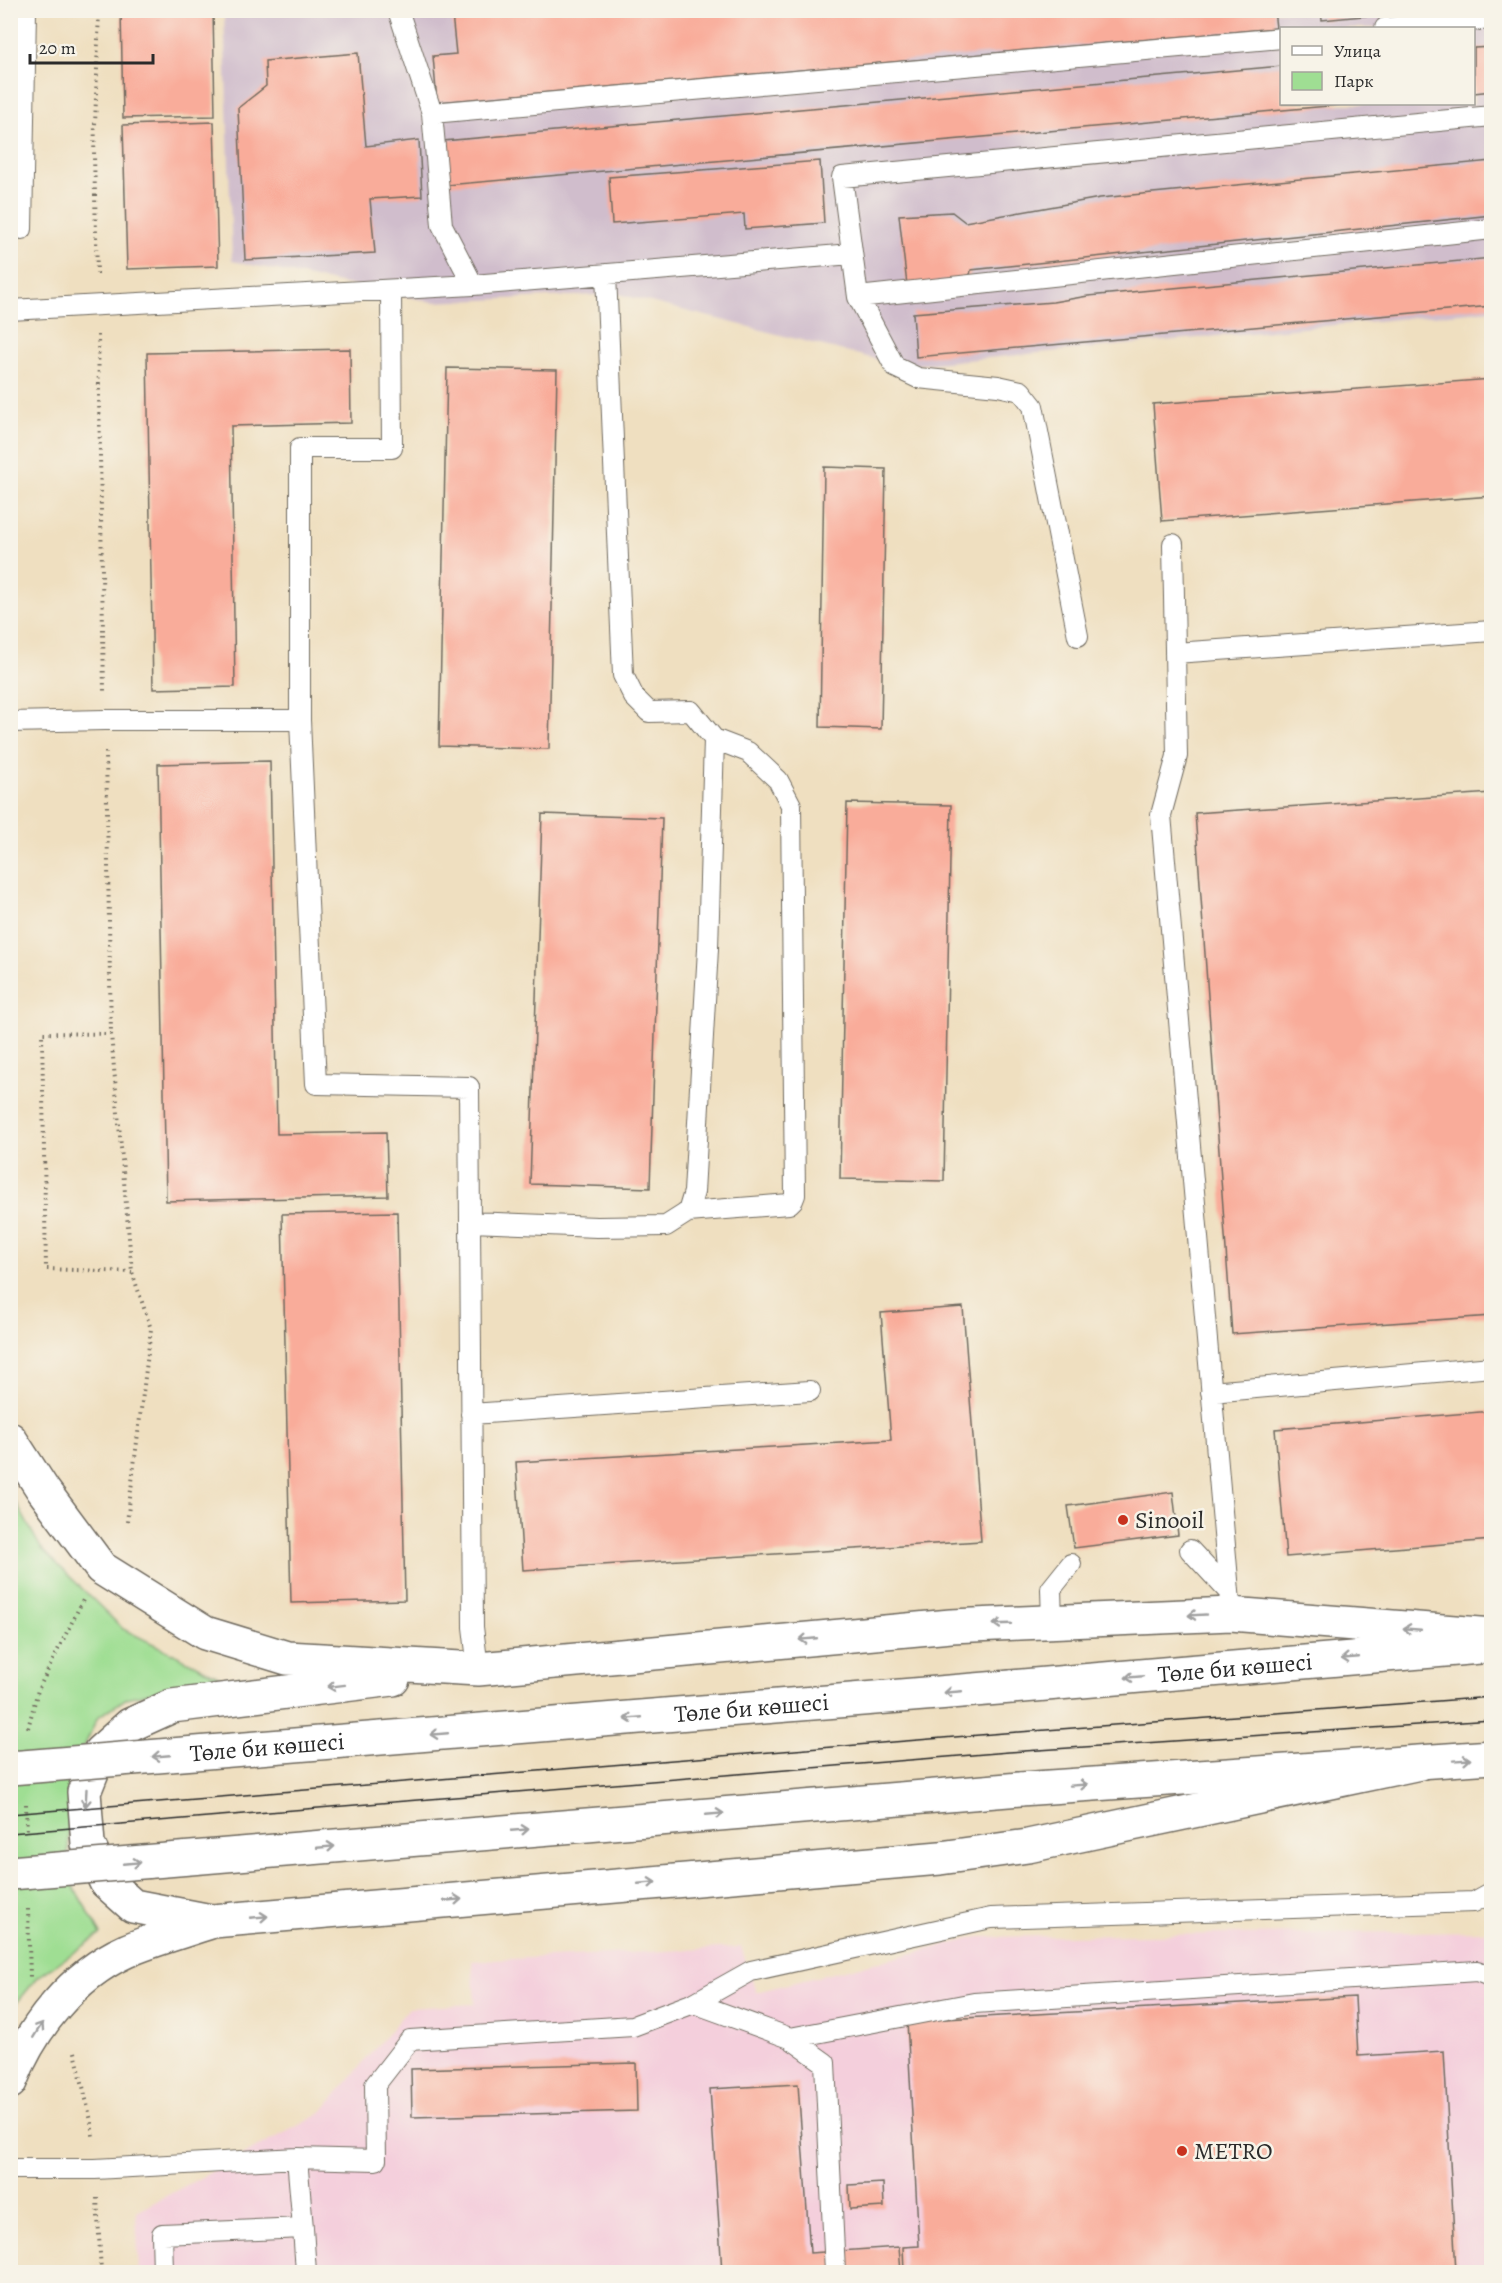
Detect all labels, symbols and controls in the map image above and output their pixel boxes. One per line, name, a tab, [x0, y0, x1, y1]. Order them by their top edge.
scale bar	[30, 27, 153, 65]
legend	[1280, 27, 1475, 105]
text: 20 m	[39, 36, 76, 60]
text: Улица	[1334, 39, 1382, 63]
text: Парк	[1334, 69, 1374, 93]
place label: Sinooil	[1135, 1504, 1204, 1536]
marker: Sinooil	[1116, 1513, 1130, 1527]
one-way arrow	[1187, 1610, 1207, 1621]
one-way arrow	[993, 1618, 1013, 1629]
one-way arrow	[1403, 1623, 1423, 1634]
one-way arrow	[798, 1634, 818, 1645]
street label: Төле би көшесі	[1157, 1645, 1314, 1690]
one-way arrow	[1340, 1653, 1360, 1664]
one-way arrow	[1125, 1672, 1145, 1683]
one-way arrow	[327, 1681, 347, 1692]
street label: Төле би көшесі	[673, 1686, 830, 1730]
one-way arrow	[944, 1687, 964, 1698]
one-way arrow	[624, 1713, 644, 1724]
street label: Төле би көшесі	[189, 1725, 346, 1769]
one-way arrow	[429, 1729, 449, 1740]
one-way arrow	[151, 1751, 171, 1762]
one-way arrow	[1451, 1754, 1471, 1765]
one-way arrow	[1068, 1779, 1088, 1790]
one-way arrow	[80, 1787, 91, 1807]
one-way arrow	[704, 1808, 724, 1819]
one-way arrow	[510, 1825, 530, 1836]
one-way arrow	[315, 1841, 335, 1852]
one-way arrow	[121, 1857, 141, 1868]
one-way arrow	[637, 1878, 657, 1889]
one-way arrow	[443, 1895, 463, 1906]
one-way arrow	[248, 1911, 268, 1922]
one-way arrow	[32, 2022, 44, 2039]
place label: METRO	[1194, 2135, 1273, 2167]
marker: METRO	[1175, 2144, 1189, 2158]

